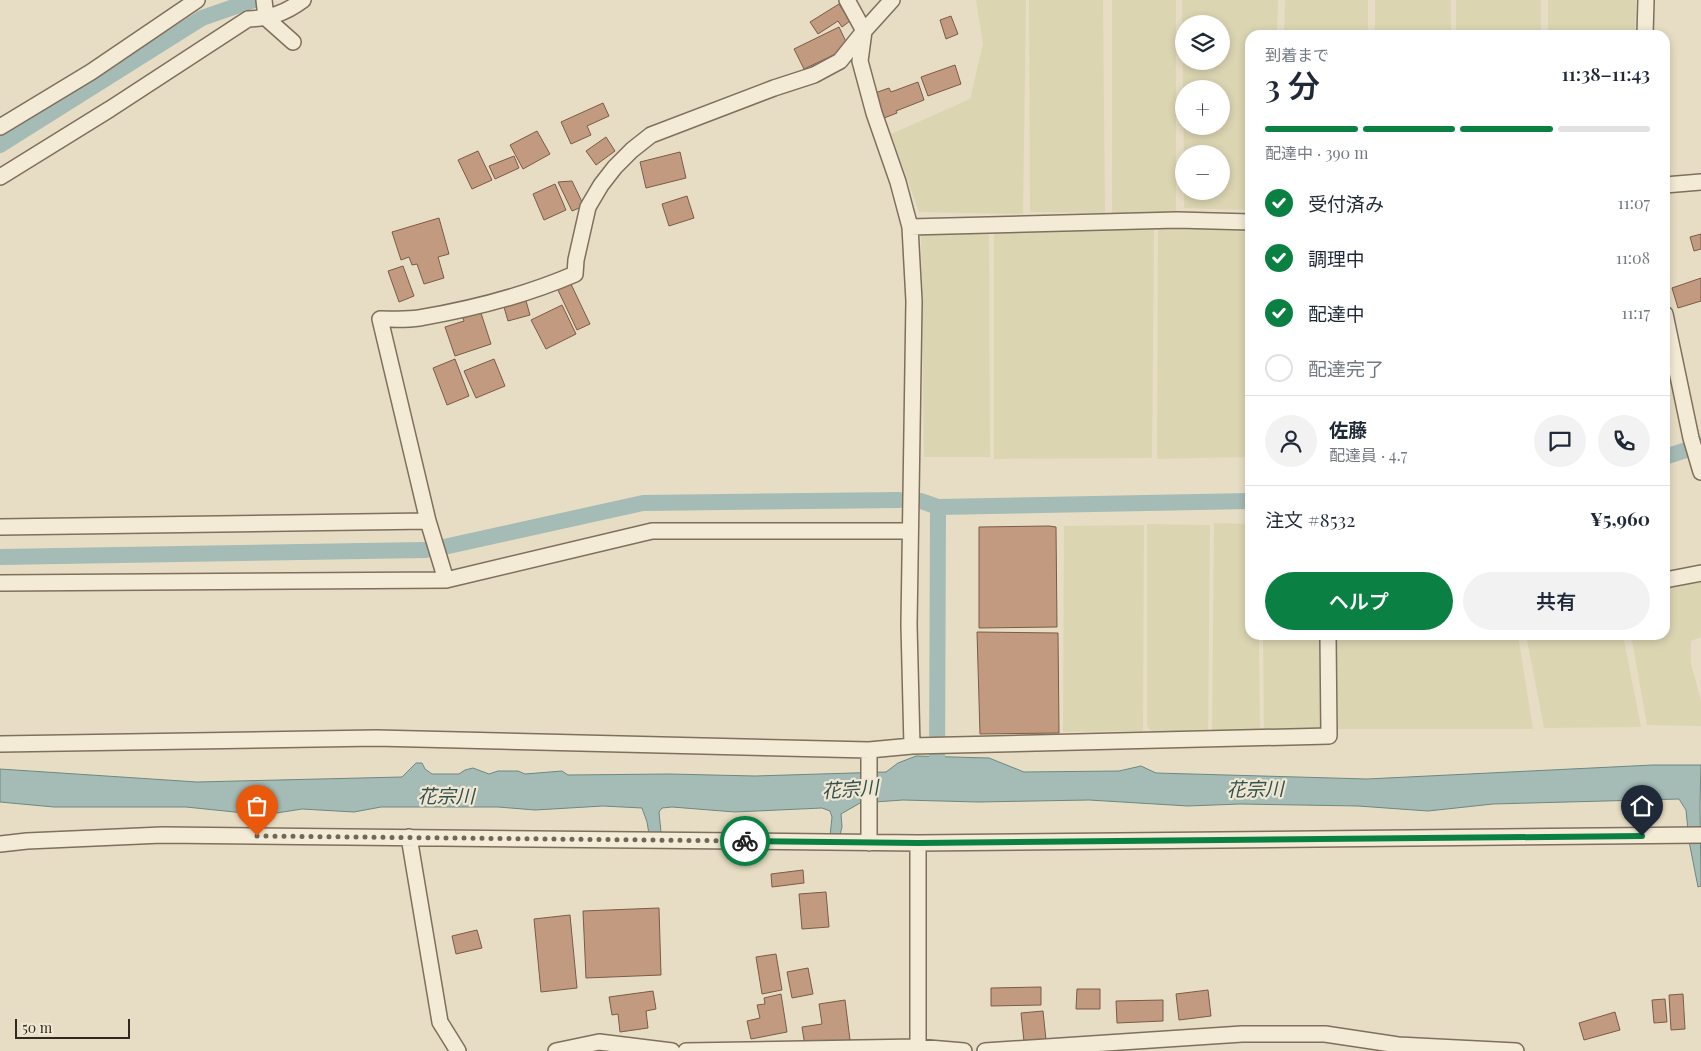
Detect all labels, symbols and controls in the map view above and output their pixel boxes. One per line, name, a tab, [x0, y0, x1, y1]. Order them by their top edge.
map controls	[1175, 15, 1230, 200]
button: layers	[1175, 15, 1230, 70]
text: 到着まで	[1265, 44, 1329, 65]
text: 11:38–11:43	[1561, 60, 1650, 86]
text: 3 分	[1265, 63, 1320, 106]
button: +	[1175, 80, 1230, 135]
text: 配達中 · 390 m	[1265, 142, 1368, 163]
button: −	[1175, 145, 1230, 200]
icon: check	[1265, 189, 1293, 217]
text: 受付済み	[1308, 190, 1384, 216]
text: 11:07	[1618, 192, 1650, 213]
icon: check	[1265, 244, 1293, 272]
text: 調理中	[1308, 245, 1365, 271]
text: 11:08	[1616, 247, 1650, 268]
icon: check	[1265, 299, 1293, 327]
text: 配達中	[1308, 300, 1365, 326]
text: 11:17	[1621, 302, 1650, 323]
text: 配達完了	[1308, 355, 1384, 381]
button: person	[1265, 415, 1317, 467]
button: chat	[1534, 415, 1586, 467]
button: phone	[1598, 415, 1650, 467]
text: 佐藤	[1329, 416, 1367, 442]
text: 配達員 · 4.7	[1329, 444, 1407, 465]
text: ¥5,960	[1590, 505, 1650, 531]
text: 注文 #8532	[1265, 506, 1355, 532]
button: ヘルプ	[1265, 572, 1453, 630]
button: 共有	[1463, 572, 1650, 630]
water label: 花宗川	[821, 773, 881, 803]
water label: 花宗川	[1226, 774, 1286, 801]
water label: 花宗川	[417, 782, 476, 808]
pin	[236, 785, 278, 836]
pin	[1621, 785, 1663, 836]
icon: bag	[243, 792, 271, 820]
icon: home	[1628, 792, 1656, 820]
courier	[720, 816, 770, 866]
icon: bike	[731, 827, 759, 855]
scale bar	[15, 1016, 130, 1039]
text: 50 m	[22, 1018, 52, 1037]

